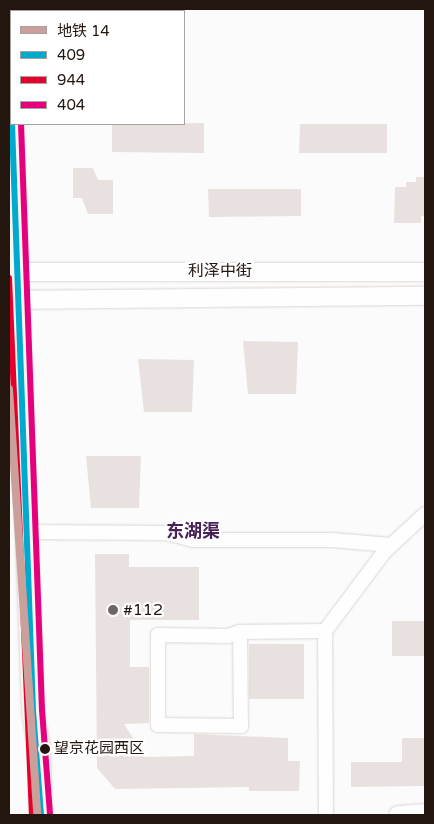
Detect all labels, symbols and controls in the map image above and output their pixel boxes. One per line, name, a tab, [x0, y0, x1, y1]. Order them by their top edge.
legend	[10, 10, 185, 125]
text: 地铁 14	[57, 22, 110, 40]
text: 409	[57, 46, 85, 64]
text: 944	[57, 71, 85, 89]
text: 404	[57, 96, 85, 114]
street label: 利泽中街	[188, 261, 252, 281]
district label: 东湖渠	[166, 520, 220, 542]
place label: #112	[123, 600, 163, 620]
marker: #112	[107, 604, 119, 616]
place label: 望京花园西区	[54, 740, 144, 758]
marker: 望京花园西区	[40, 744, 50, 754]

